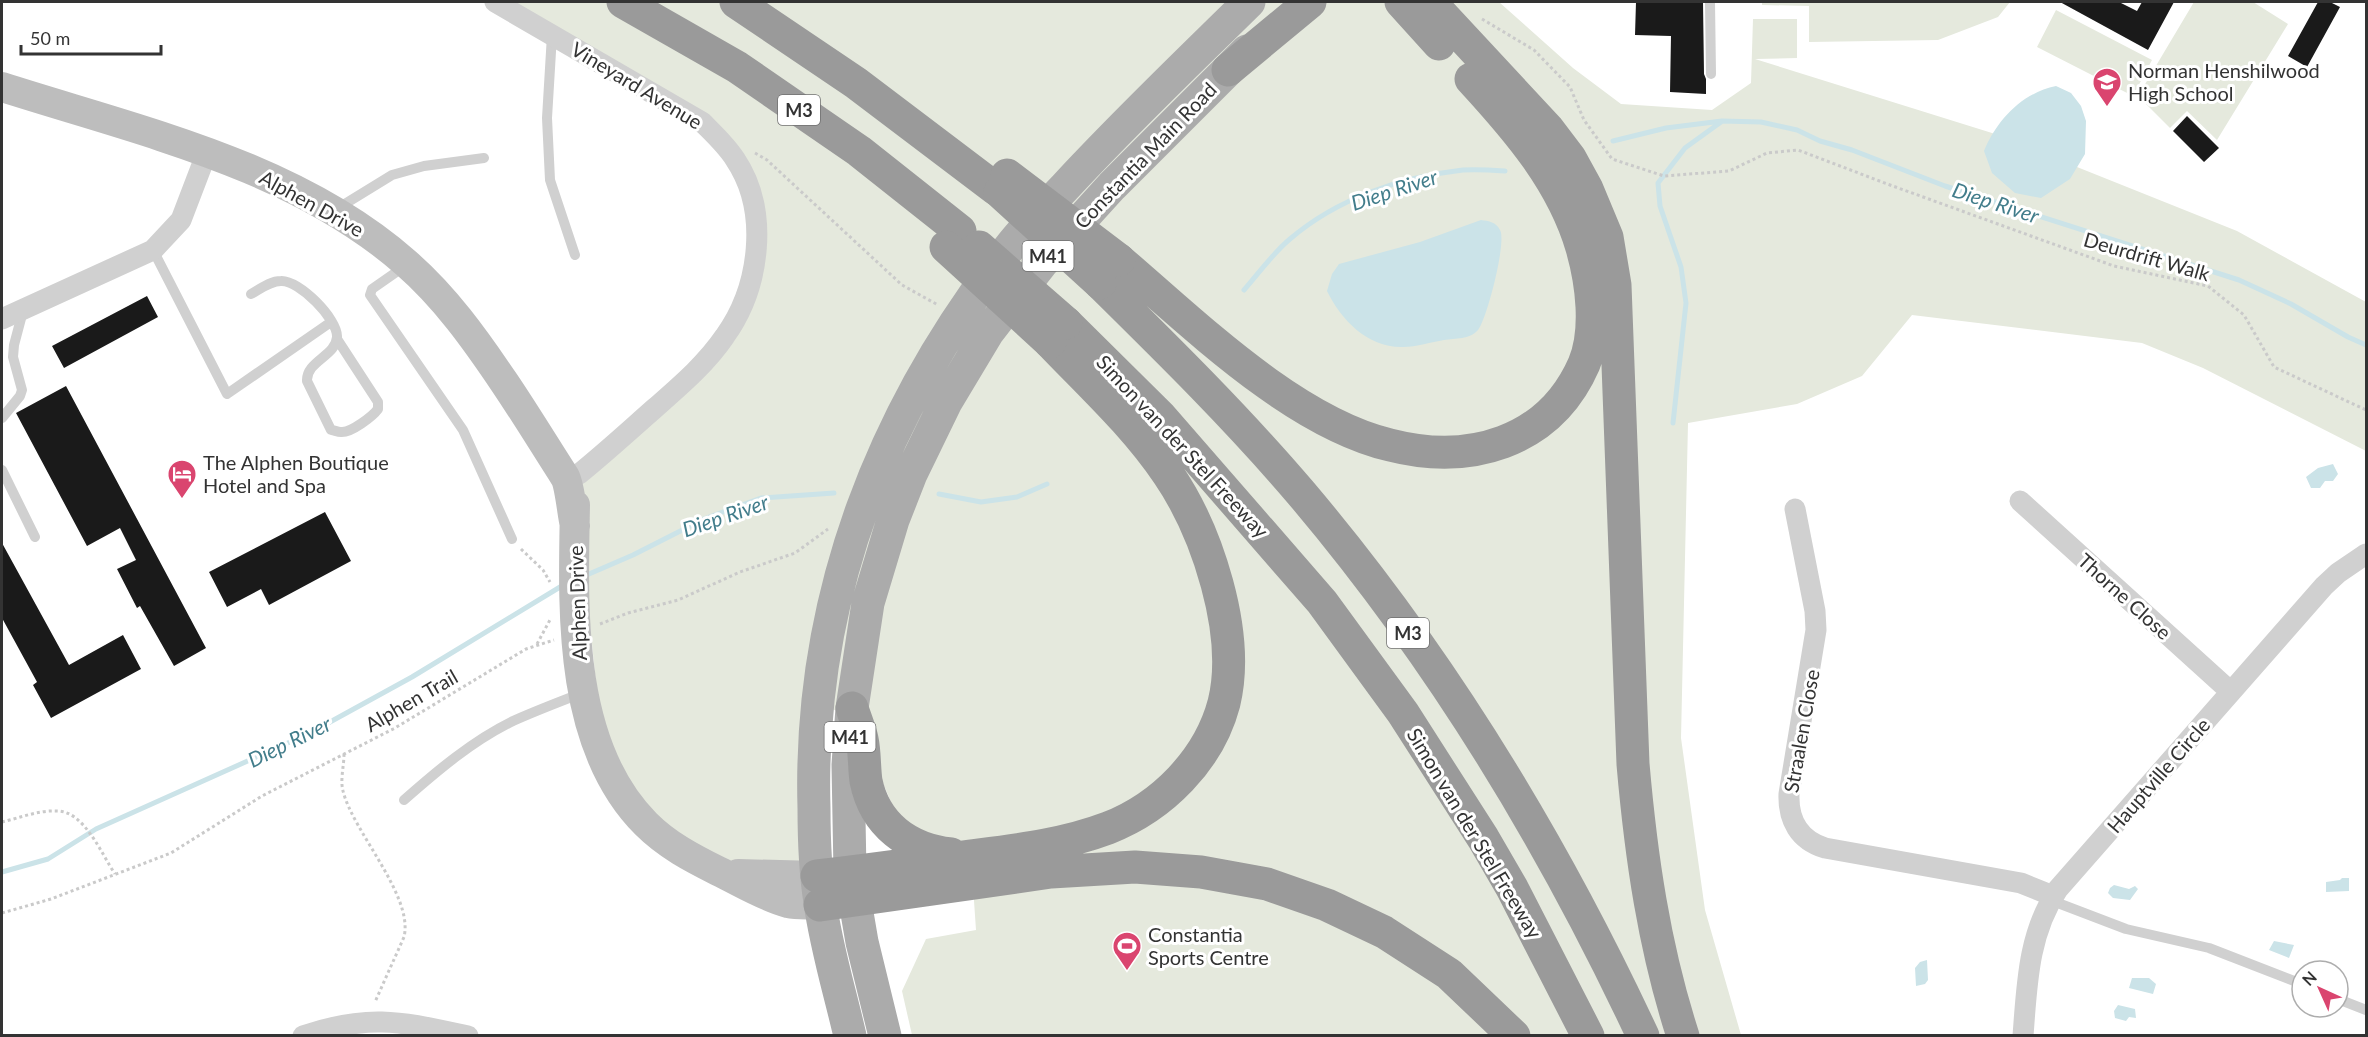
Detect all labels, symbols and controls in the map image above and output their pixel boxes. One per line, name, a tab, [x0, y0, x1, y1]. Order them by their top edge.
scale bar	[21, 18, 160, 56]
text: 50 m	[30, 27, 70, 49]
street label: Vineyard Avenue	[567, 36, 707, 134]
place label: Norman Henshilwood High School	[2128, 58, 2320, 105]
school or university icon: Norman Henshilwood High School	[2091, 66, 2123, 108]
street label: Constantia Main Road	[1069, 77, 1221, 233]
road number: M3	[778, 95, 820, 125]
water label: Diep River	[1348, 163, 1441, 215]
street label: Alphen Drive	[256, 165, 368, 241]
water label: Diep River	[1950, 176, 2043, 228]
street label: Deurdrift Walk	[2081, 227, 2214, 286]
road number: M41	[1022, 241, 1074, 271]
street label: Simon van der Stel Freeway	[1092, 350, 1274, 543]
place label: The Alphen Boutique Hotel and Spa	[203, 450, 389, 497]
hotel icon: The Alphen Boutique Hotel and Spa	[166, 458, 198, 500]
water label: Diep River	[679, 488, 772, 541]
street label: Alphen Drive	[563, 545, 591, 661]
street label: Thorne Close	[2074, 548, 2176, 644]
road number: M3	[1387, 618, 1429, 648]
street label: Alphen Trail	[360, 664, 462, 736]
street label: Straalen Close	[1778, 667, 1824, 795]
water label: Diep River	[243, 710, 335, 772]
street label: Hauptville Circle	[2102, 713, 2214, 837]
road number: M41	[824, 722, 876, 752]
street label: Simon van der Stel Freeway	[1403, 723, 1548, 943]
place label: Constantia Sports Centre	[1148, 922, 1269, 969]
sports icon: Constantia Sports Centre	[1111, 930, 1143, 972]
north arrow	[2290, 959, 2350, 1019]
text: N	[2298, 967, 2320, 989]

